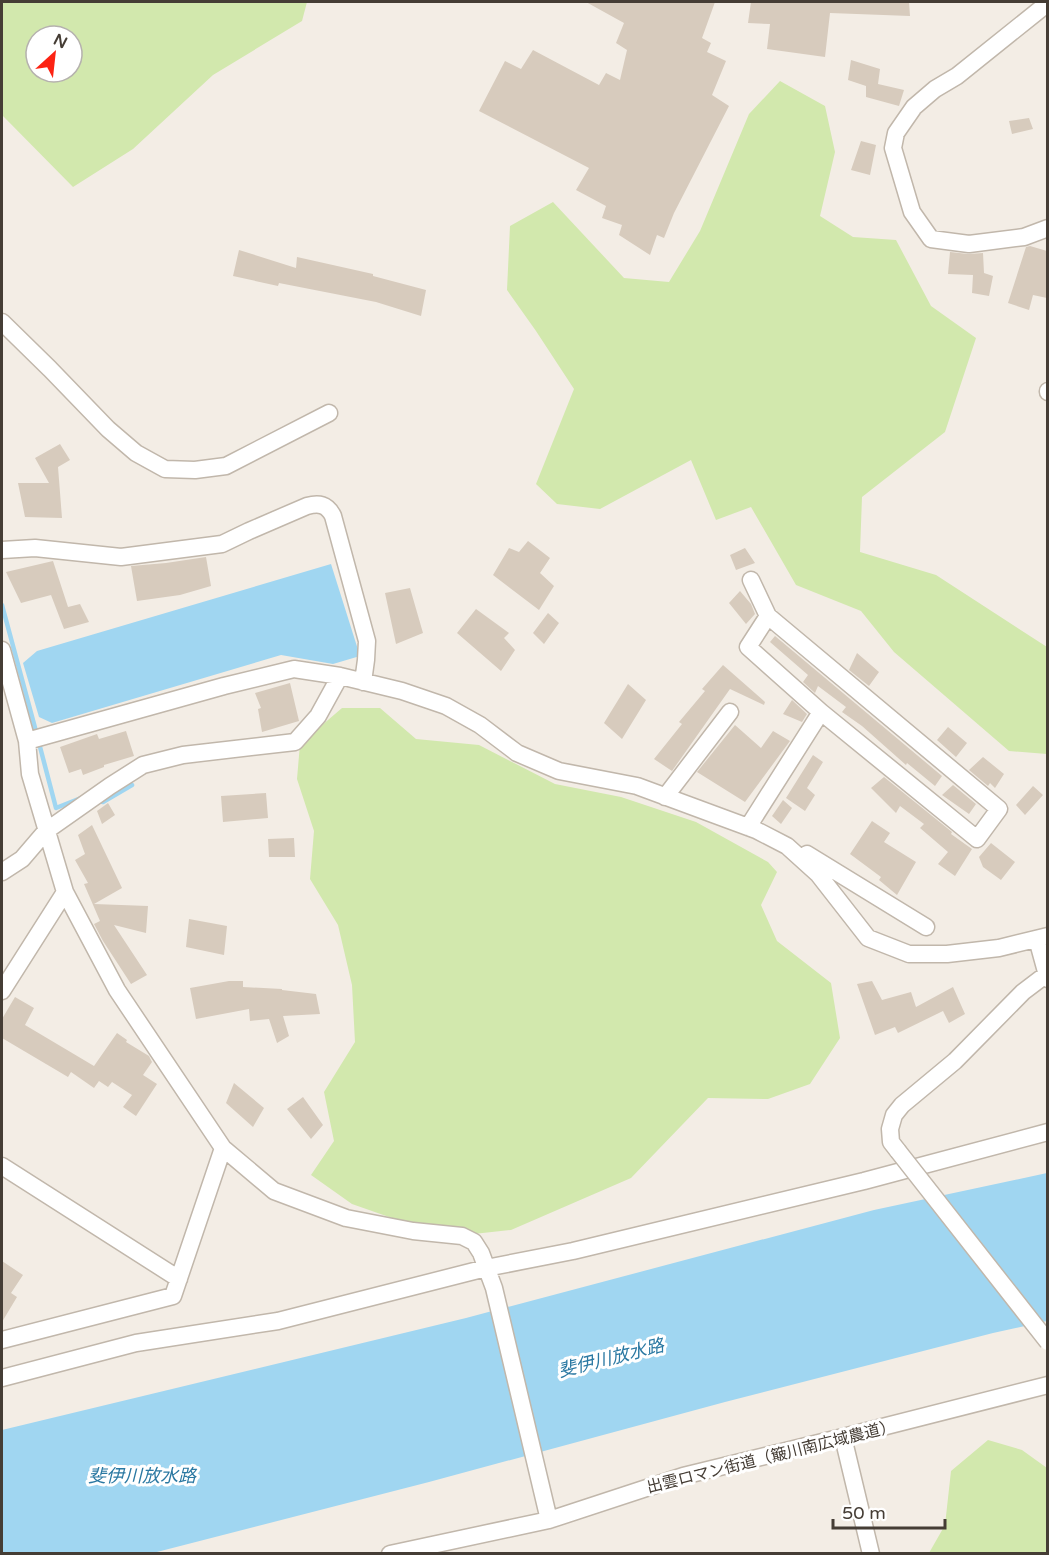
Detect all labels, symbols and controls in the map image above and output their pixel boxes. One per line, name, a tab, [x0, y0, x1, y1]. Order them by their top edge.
north arrow	[24, 24, 84, 84]
text: N	[50, 30, 71, 53]
water label: 斐伊川放水路	[556, 1334, 668, 1382]
street label: 出雲ロマン街道（簸川南広域農道）	[645, 1416, 898, 1498]
water label: 斐伊川放水路	[88, 1465, 198, 1487]
scale bar	[833, 1492, 946, 1530]
text: 50 m	[842, 1502, 886, 1524]

